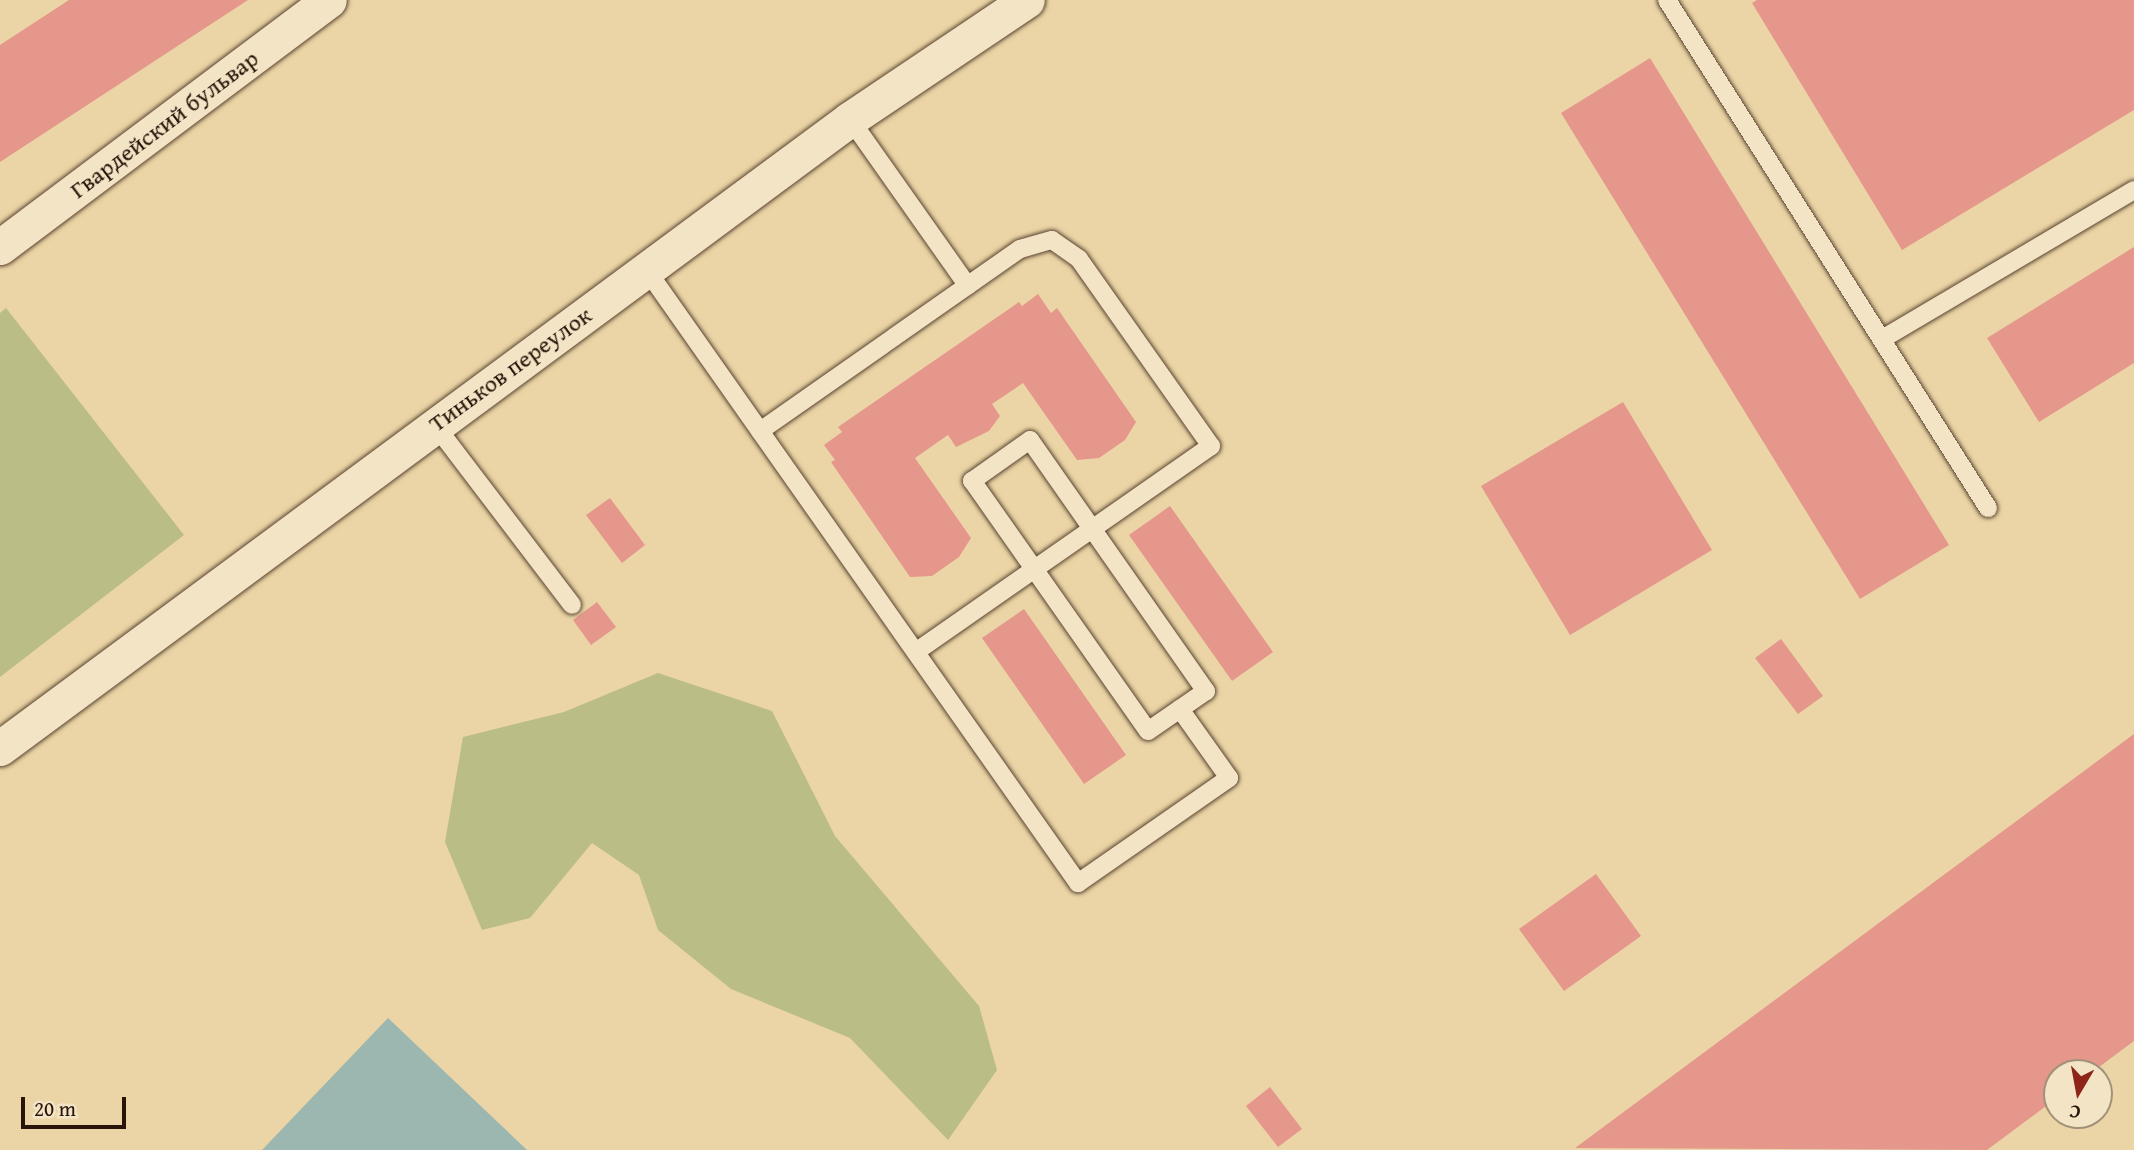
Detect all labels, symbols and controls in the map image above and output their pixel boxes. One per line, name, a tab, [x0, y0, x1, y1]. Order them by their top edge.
street label: Гвардейский бульвар	[64, 44, 264, 204]
street label: Тиньков переулок	[423, 300, 597, 438]
north arrow	[2043, 1059, 2113, 1129]
scale bar	[24, 1084, 130, 1128]
text: 20 m	[34, 1093, 76, 1124]
text: С	[2067, 1098, 2082, 1127]

